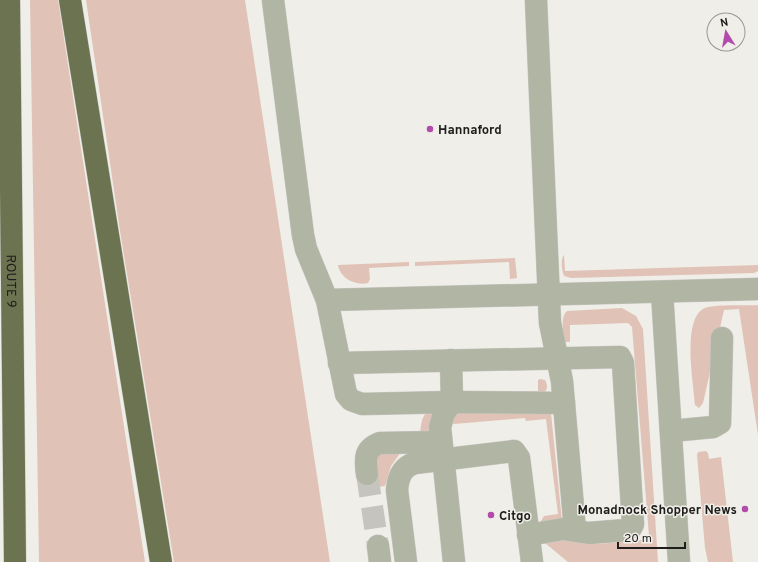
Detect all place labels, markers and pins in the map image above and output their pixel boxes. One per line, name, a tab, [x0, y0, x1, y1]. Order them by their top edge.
place label: Hannaford	[438, 123, 502, 139]
marker: Hannaford	[425, 124, 435, 134]
place label: Monadnock Shopper News	[578, 503, 737, 519]
marker: Monadnock Shopper News	[740, 504, 750, 514]
place label: Citgo	[499, 509, 531, 525]
marker: Citgo	[486, 510, 496, 520]

